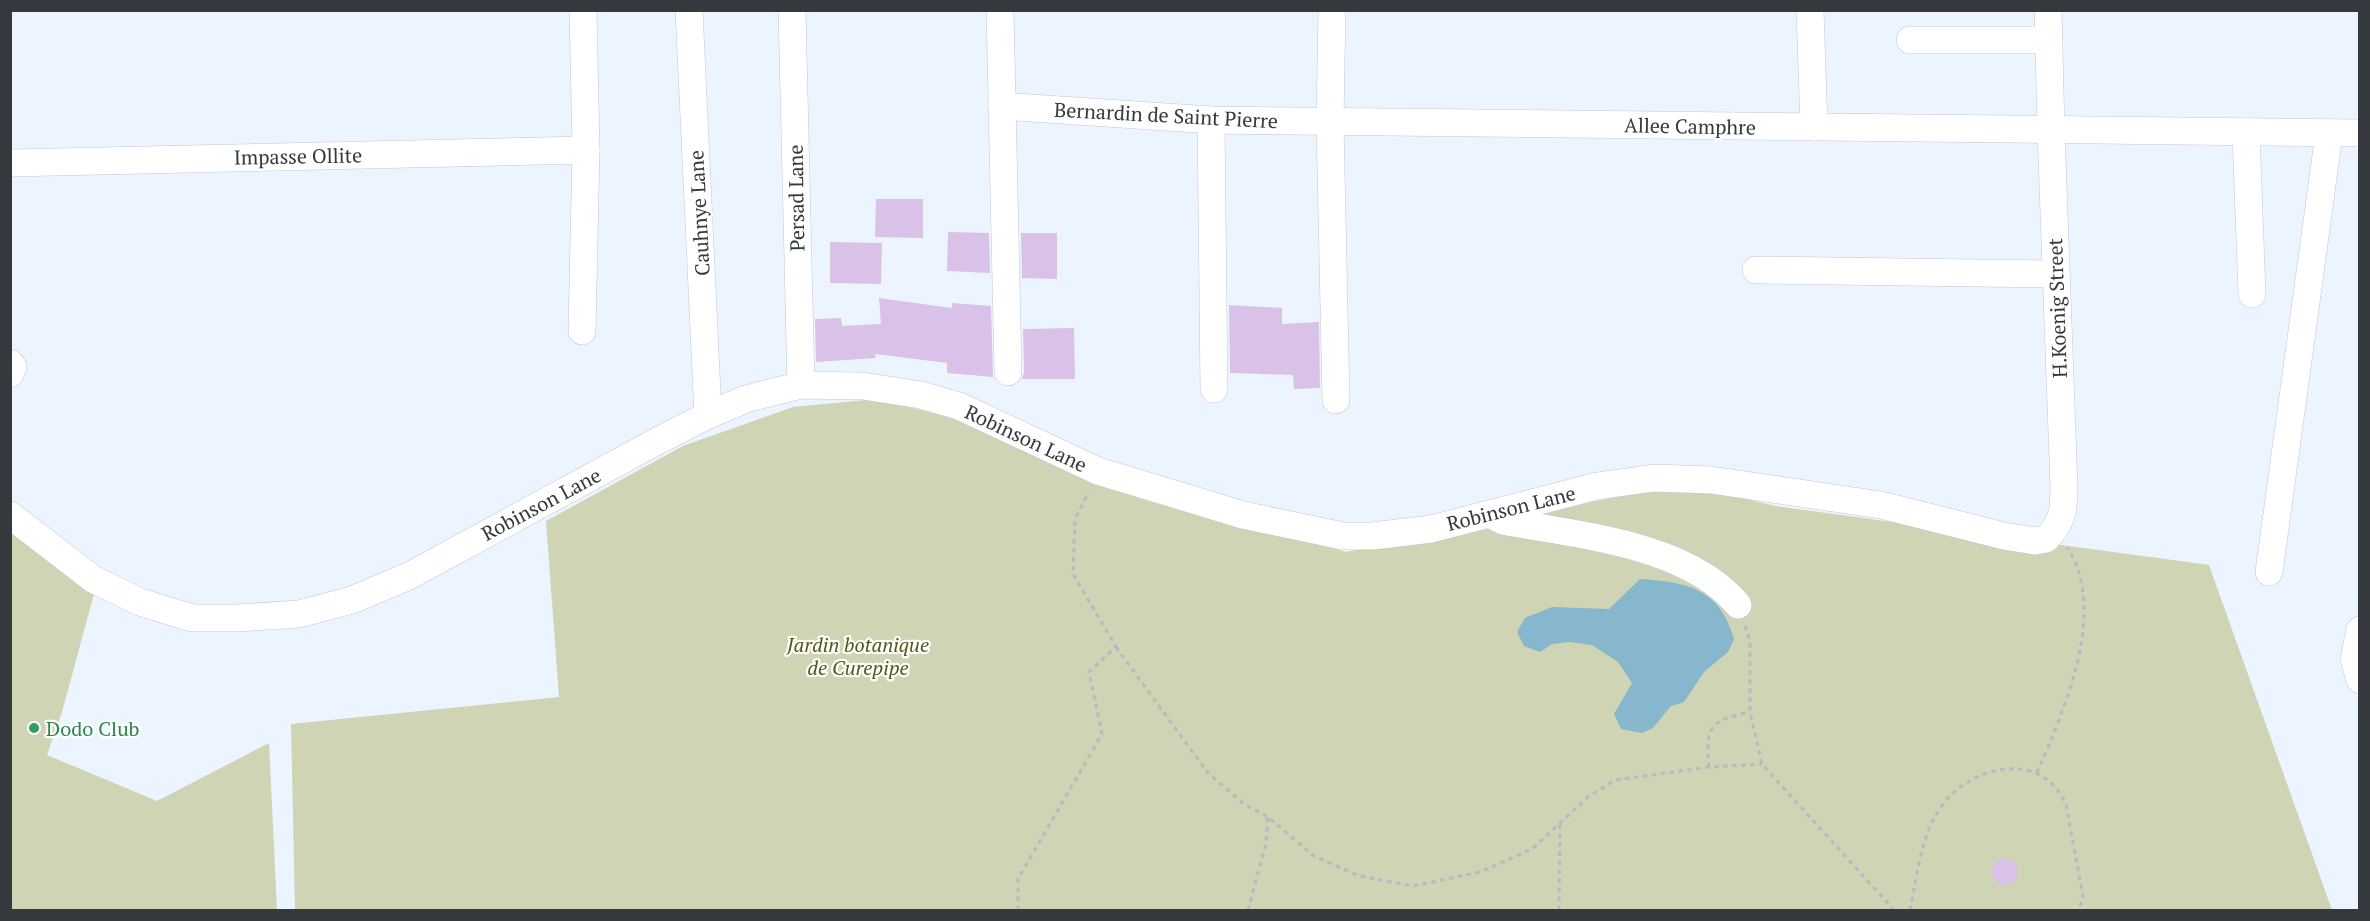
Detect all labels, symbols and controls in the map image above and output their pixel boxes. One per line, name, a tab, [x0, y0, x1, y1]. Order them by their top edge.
street label: Bernardin de Saint Pierre	[1053, 96, 1279, 134]
street label: Allee Camphre	[1624, 111, 1756, 141]
street label: Impasse Ollite	[234, 141, 362, 171]
street label: Persad Lane	[782, 144, 810, 252]
street label: Cauhnye Lane	[682, 149, 716, 277]
street label: H.Koenig Street	[2041, 237, 2073, 378]
street label: Robinson Lane	[961, 398, 1091, 478]
street label: Robinson Lane	[477, 461, 605, 547]
street label: Robinson Lane	[1444, 479, 1578, 537]
park label: Jardin botanique de Curepipe	[786, 631, 929, 681]
place label: Dodo Club	[46, 715, 140, 742]
marker: Dodo Club	[27, 721, 41, 735]

